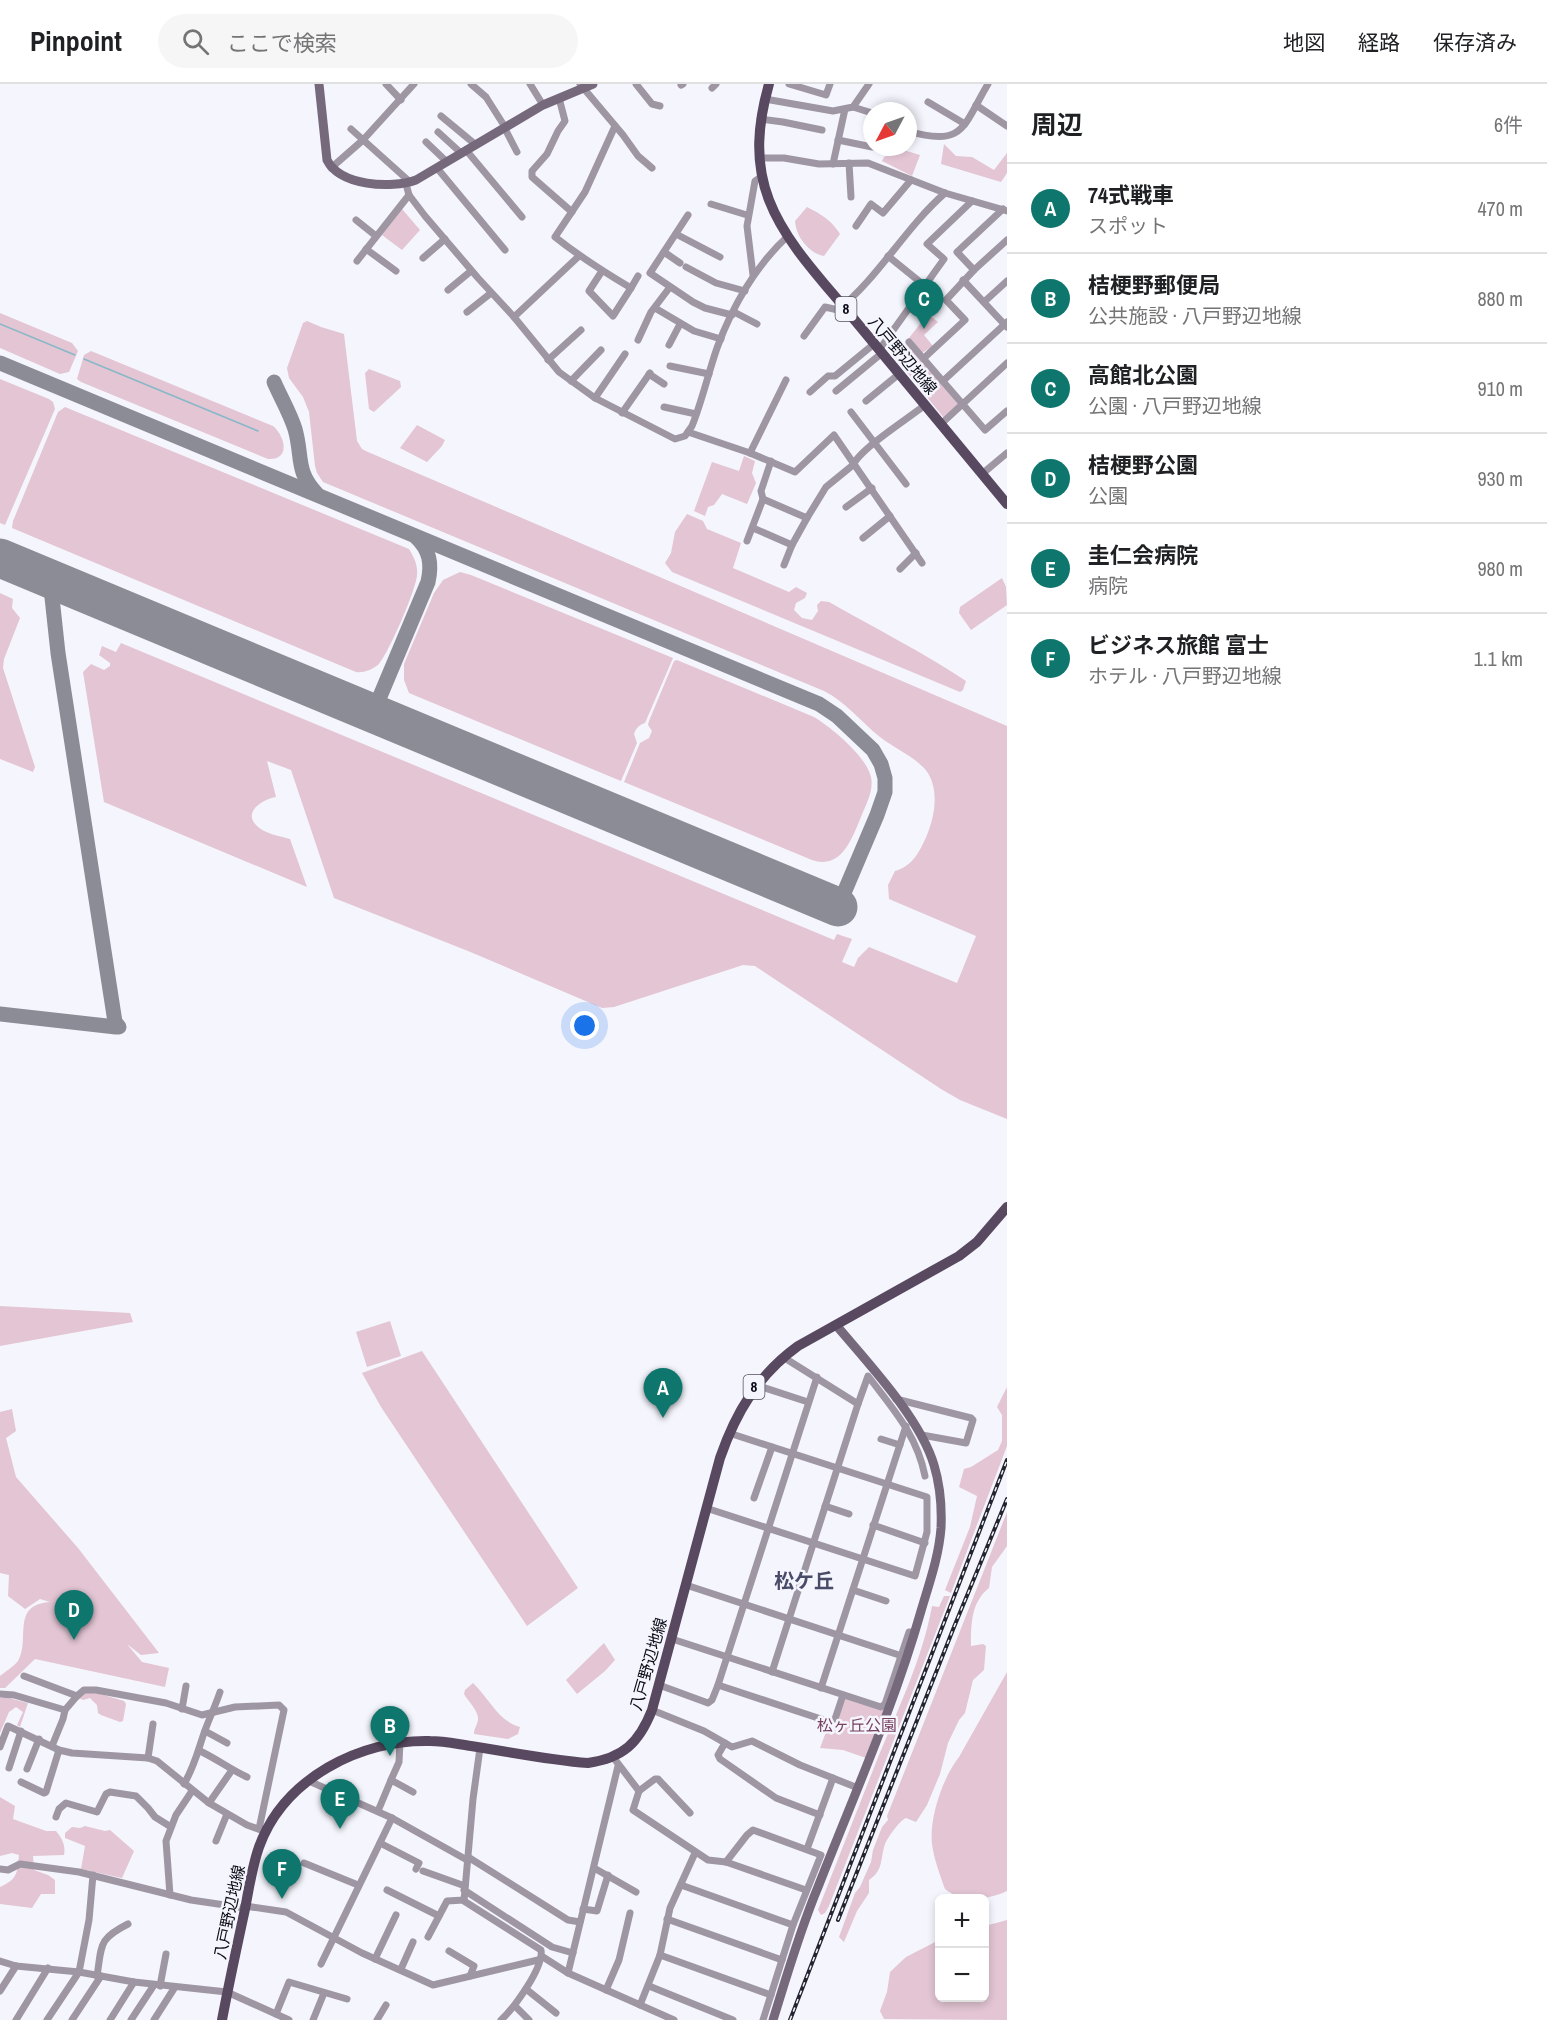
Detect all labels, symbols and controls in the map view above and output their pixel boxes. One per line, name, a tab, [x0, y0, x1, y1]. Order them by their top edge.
search box	[158, 14, 578, 68]
text: Pinpoint	[30, 22, 122, 60]
icon: search	[179, 25, 212, 58]
text: ここで検索	[227, 28, 337, 58]
text: 地図	[1283, 28, 1325, 57]
text: 経路	[1358, 28, 1400, 57]
text: 保存済み	[1433, 28, 1517, 57]
north arrow	[863, 102, 917, 156]
text: 周辺	[1031, 107, 1083, 142]
text: 6件	[1494, 111, 1523, 138]
text: 74式戦車	[1088, 180, 1174, 210]
text: A	[1045, 195, 1056, 222]
text: 470 m	[1477, 195, 1523, 222]
text: スポット	[1088, 212, 1168, 239]
text: 桔梗野郵便局	[1088, 270, 1220, 300]
pin: C	[904, 280, 944, 329]
text: B	[1045, 285, 1056, 312]
text: 880 m	[1477, 285, 1523, 312]
road number: 8	[836, 297, 856, 321]
text: 公共施設 · 八戸野辺地線	[1088, 302, 1302, 329]
street label: 八戸野辺地線	[864, 311, 942, 399]
text: 高館北公園	[1088, 360, 1198, 390]
text: C	[1045, 375, 1056, 402]
text: 910 m	[1477, 375, 1523, 402]
text: 公園 · 八戸野辺地線	[1088, 392, 1262, 419]
text: 桔梗野公園	[1088, 450, 1198, 480]
text: D	[1045, 465, 1056, 492]
text: 930 m	[1477, 465, 1523, 492]
text: 公園	[1088, 482, 1128, 509]
text: 圭仁会病院	[1088, 540, 1198, 570]
text: E	[1045, 555, 1056, 582]
text: 980 m	[1477, 555, 1523, 582]
text: 病院	[1088, 572, 1128, 599]
text: ビジネス旅館 富士	[1088, 630, 1269, 660]
text: F	[1045, 645, 1056, 672]
text: 1.1 km	[1474, 645, 1523, 672]
text: ホテル · 八戸野辺地線	[1088, 662, 1282, 689]
your location	[570, 1011, 599, 1040]
pin: A	[644, 1368, 682, 1418]
road number: 8	[744, 1375, 764, 1399]
district label: 松ケ丘	[774, 1567, 834, 1594]
pin: D	[54, 1590, 94, 1640]
street label: 八戸野辺地線	[624, 1615, 672, 1713]
pin: B	[370, 1706, 410, 1756]
park label: 松ヶ丘公園	[817, 1714, 897, 1736]
pin: E	[320, 1780, 360, 1829]
pin: F	[262, 1850, 302, 1899]
street label: 八戸野辺地線	[208, 1863, 250, 1961]
map controls	[935, 1894, 989, 2002]
button: +	[935, 1894, 989, 1948]
button: −	[935, 1948, 989, 2002]

